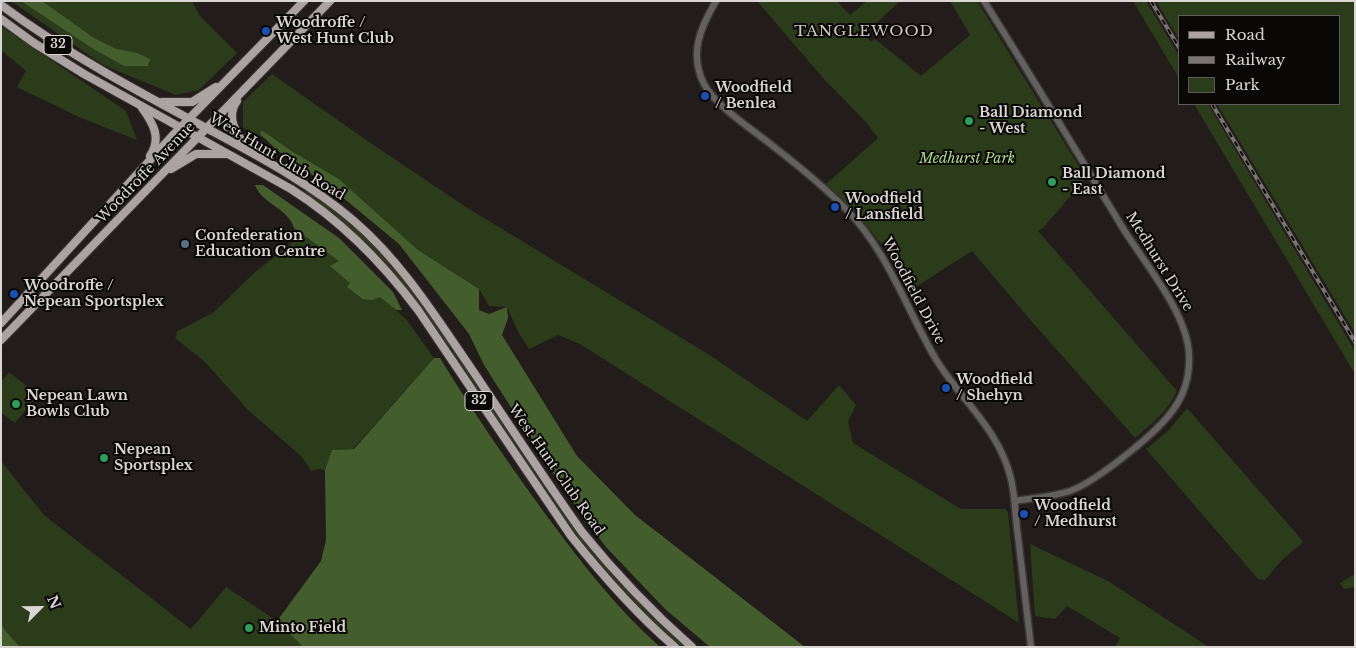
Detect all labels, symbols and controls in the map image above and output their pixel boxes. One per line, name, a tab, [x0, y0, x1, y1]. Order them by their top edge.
place label: Woodroffe / West Hunt Club	[276, 15, 394, 48]
legend	[1178, 15, 1341, 105]
district label: TANGLEWOOD	[793, 23, 935, 41]
marker: Woodroffe / West Hunt Club	[260, 25, 272, 37]
text: Road	[1225, 25, 1265, 44]
road number: 32	[44, 36, 72, 54]
text: Railway	[1225, 50, 1285, 69]
text: Park	[1225, 75, 1260, 94]
place label: Woodfield / Benlea	[715, 80, 792, 112]
marker: Woodfield / Benlea	[699, 90, 711, 102]
place label: Ball Diamond - West	[979, 105, 1082, 138]
street label: West Hunt Club Road	[206, 110, 348, 204]
marker: Ball Diamond - West	[963, 115, 975, 127]
street label: Woodroffe Avenue	[93, 119, 199, 227]
park label: Medhurst Park	[919, 151, 1015, 167]
place label: Ball Diamond - East	[1062, 166, 1165, 198]
marker: Ball Diamond - East	[1046, 176, 1058, 188]
place label: Woodfield / Lansfield	[845, 191, 923, 223]
marker: Woodfield / Lansfield	[829, 201, 841, 213]
street label: Medhurst Drive	[1122, 209, 1196, 315]
place label: Confederation Education Centre	[195, 228, 325, 260]
street label: Woodfield Drive	[878, 235, 948, 347]
marker: Confederation Education Centre	[179, 238, 191, 250]
place label: Woodroffe / Nepean Sportsplex	[24, 278, 164, 310]
marker: Woodroffe / Nepean Sportsplex	[8, 288, 20, 300]
place label: Woodfield / Shehyn	[956, 372, 1033, 404]
marker: Woodfield / Shehyn	[940, 382, 952, 394]
place label: Nepean Lawn Bowls Club	[26, 388, 128, 421]
road number: 32	[465, 392, 493, 411]
marker: Nepean Lawn Bowls Club	[10, 398, 22, 410]
street label: West Hunt Club Road	[504, 401, 608, 539]
place label: Nepean Sportsplex	[114, 442, 193, 474]
marker: Nepean Sportsplex	[98, 452, 110, 464]
place label: Woodfield / Medhurst	[1034, 498, 1117, 530]
marker: Woodfield / Medhurst	[1018, 508, 1030, 520]
north arrow	[15, 583, 65, 633]
text: N	[43, 593, 65, 612]
place label: Minto Field	[259, 620, 346, 636]
marker: Minto Field	[243, 622, 255, 634]

